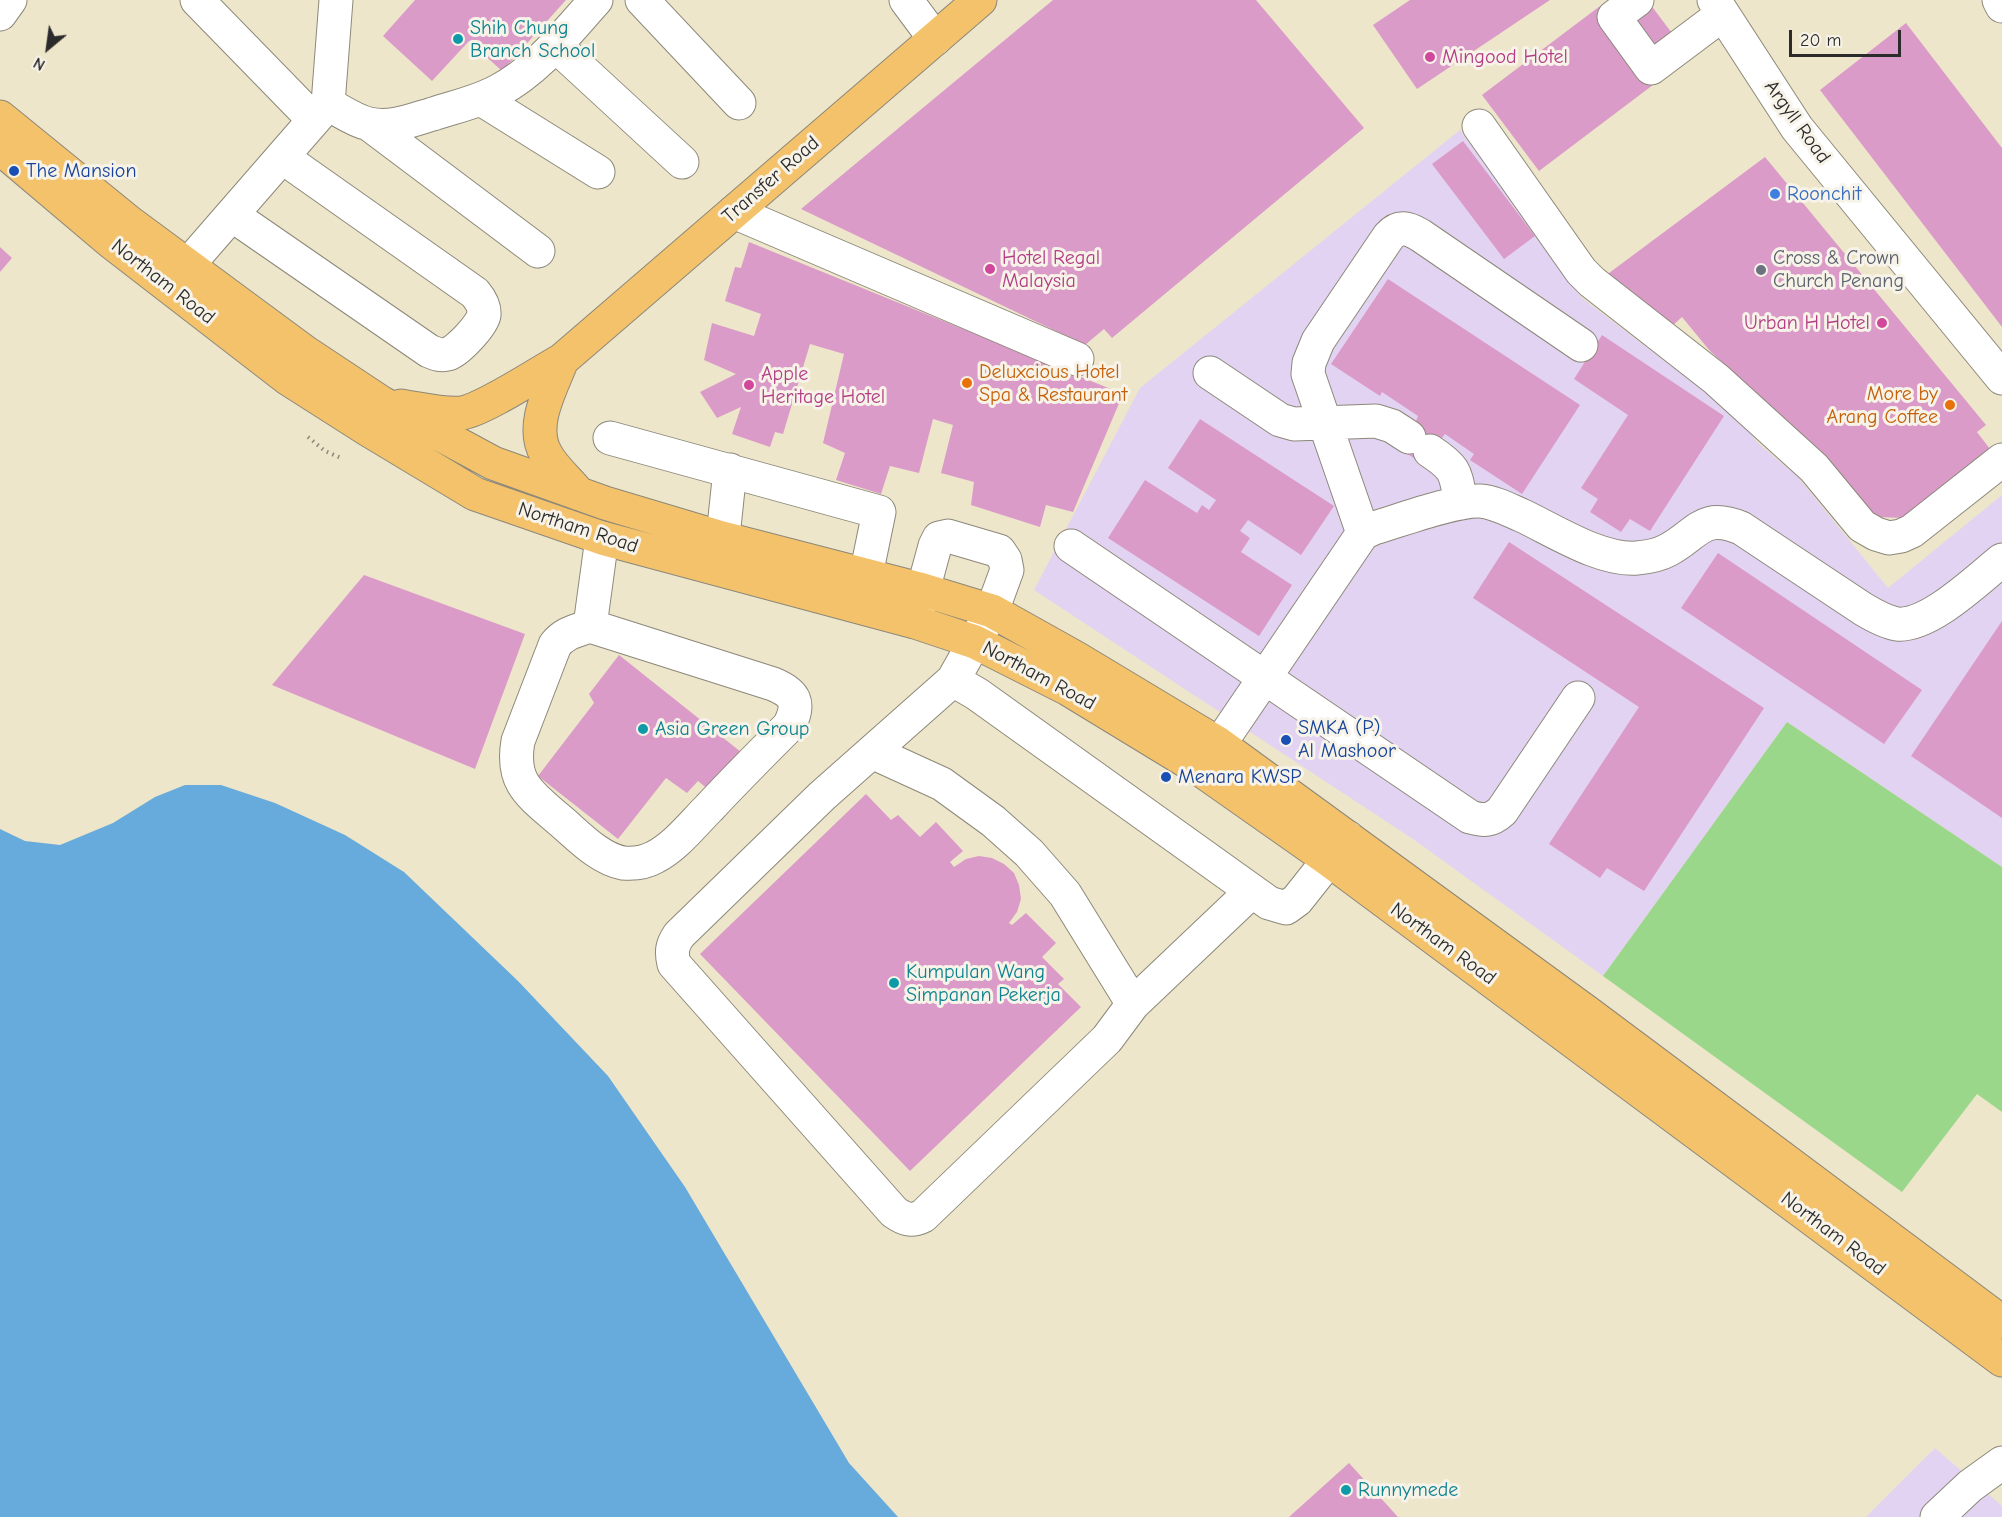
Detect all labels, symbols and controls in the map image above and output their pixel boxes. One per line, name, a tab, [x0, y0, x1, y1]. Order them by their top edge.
place label: Shih Chung Branch School	[470, 16, 595, 63]
north arrow	[18, 18, 78, 78]
scale bar	[1792, 18, 1904, 56]
text: 20 m	[1800, 30, 1841, 51]
marker: Shih Chung Branch School	[451, 32, 465, 46]
place label: Mingood Hotel	[1442, 45, 1568, 69]
marker: Mingood Hotel	[1423, 50, 1437, 64]
text: N	[30, 53, 48, 74]
street label: Argyll Road	[1759, 76, 1835, 168]
street label: Transfer Road	[718, 131, 824, 229]
place label: The Mansion	[26, 159, 136, 183]
marker: The Mansion	[7, 164, 21, 178]
place label: Roonchit	[1787, 182, 1862, 206]
marker: Roonchit	[1768, 187, 1782, 201]
street label: Northam Road	[106, 234, 220, 330]
place label: Hotel Regal Malaysia	[1002, 246, 1100, 293]
place label: Cross & Crown Church Penang	[1773, 246, 1904, 293]
marker: Hotel Regal Malaysia	[983, 262, 997, 276]
marker: Cross & Crown Church Penang	[1754, 263, 1768, 277]
place label: Urban H Hotel	[1744, 311, 1870, 335]
marker: Urban H Hotel	[1875, 316, 1889, 330]
place label: Deluxcious Hotel Spa & Restaurant	[979, 360, 1128, 407]
place label: Apple Heritage Hotel	[761, 362, 885, 409]
marker: Deluxcious Hotel Spa & Restaurant	[960, 376, 974, 390]
marker: Apple Heritage Hotel	[742, 378, 756, 392]
place label: More by Arang Coffee	[1827, 382, 1938, 429]
marker: More by Arang Coffee	[1943, 398, 1957, 412]
street label: Northam Road	[515, 497, 641, 559]
street label: Northam Road	[978, 636, 1100, 716]
place label: SMKA (P) Al Mashoor	[1298, 716, 1396, 763]
place label: Asia Green Group	[655, 717, 809, 741]
marker: Asia Green Group	[636, 722, 650, 736]
marker: SMKA (P) Al Mashoor	[1279, 733, 1293, 747]
place label: Menara KWSP	[1178, 765, 1301, 789]
marker: Menara KWSP	[1159, 770, 1173, 784]
street label: Northam Road	[1385, 898, 1501, 990]
place label: Kumpulan Wang Simpanan Pekerja	[906, 960, 1061, 1007]
marker: Kumpulan Wang Simpanan Pekerja	[887, 976, 901, 990]
street label: Northam Road	[1776, 1187, 1890, 1281]
place label: Runnymede	[1358, 1478, 1458, 1502]
marker: Runnymede	[1339, 1483, 1353, 1497]

